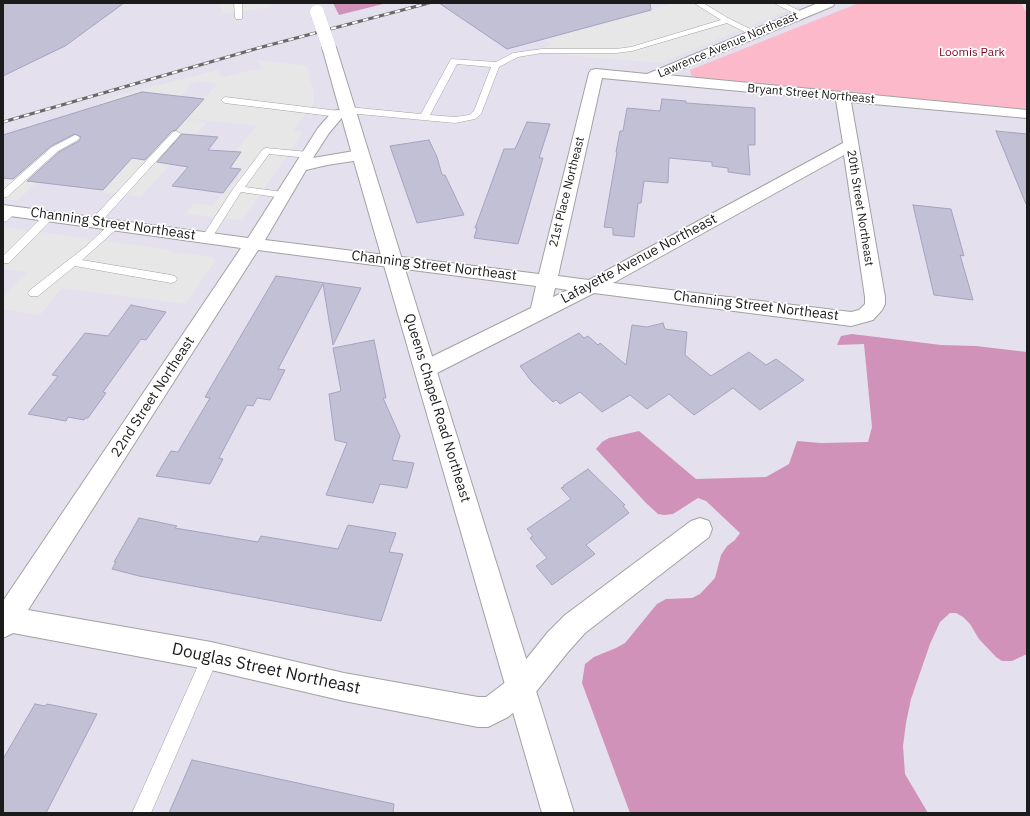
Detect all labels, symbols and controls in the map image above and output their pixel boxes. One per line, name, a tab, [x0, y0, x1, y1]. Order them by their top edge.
street label: Lawrence Avenue Northeast	[656, 9, 800, 81]
park label: Loomis Park	[939, 46, 1005, 60]
street label: Bryant Street Northeast	[747, 81, 875, 107]
street label: 21st Place Northeast	[546, 135, 588, 249]
street label: 20th Street Northeast	[844, 149, 876, 267]
street label: Channing Street Northeast	[29, 204, 197, 244]
street label: Lafayette Avenue Northeast	[558, 211, 720, 307]
street label: Channing Street Northeast	[350, 248, 518, 284]
street label: Channing Street Northeast	[672, 288, 840, 324]
street label: Queens Chapel Road Northeast	[400, 312, 474, 504]
street label: 22nd Street Northeast	[108, 334, 198, 460]
street label: Douglas Street Northeast	[170, 639, 362, 699]

